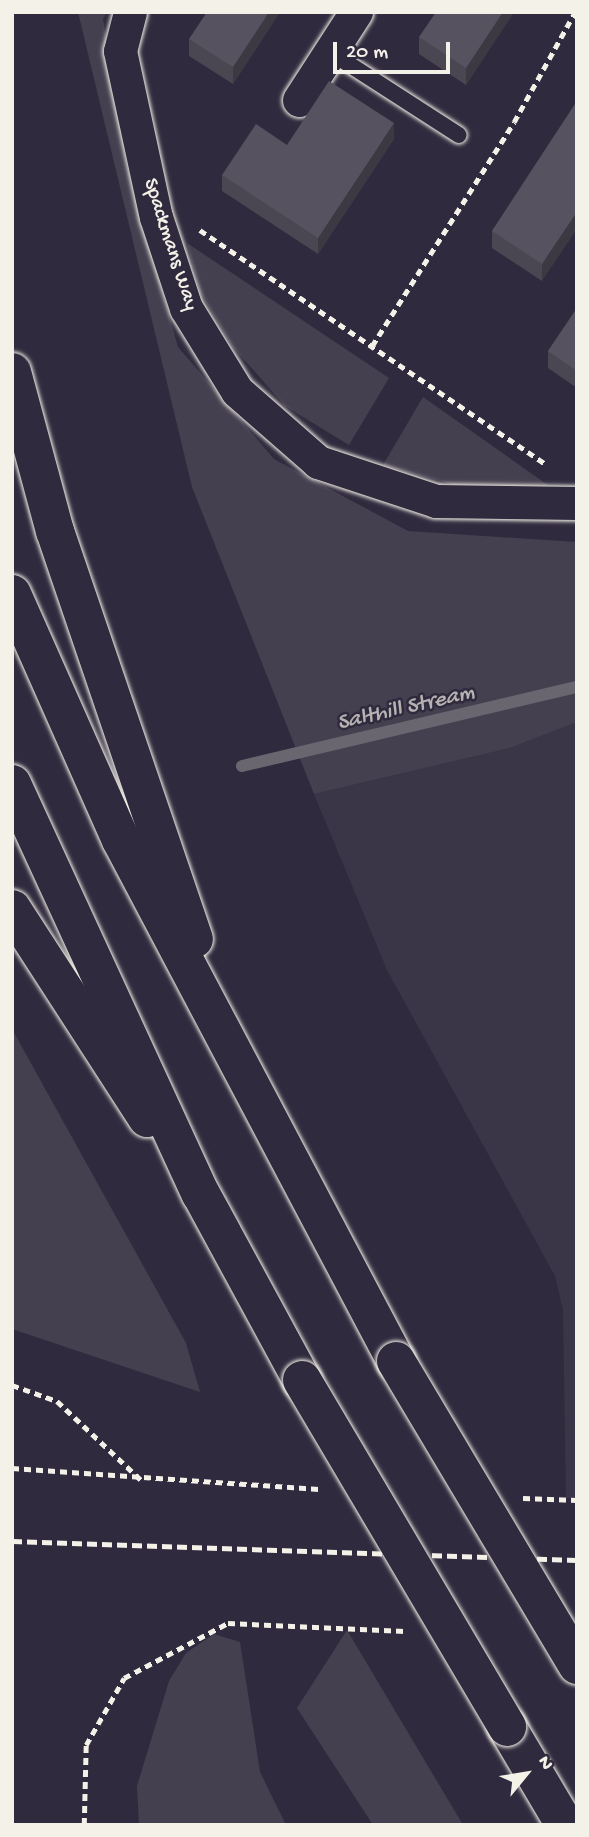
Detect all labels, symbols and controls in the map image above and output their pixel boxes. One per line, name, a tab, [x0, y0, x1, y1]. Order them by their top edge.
scale bar	[337, 28, 454, 72]
text: 20 m	[346, 41, 388, 66]
street label: Spackmans Way	[136, 176, 202, 314]
water label: Salthill Stream	[335, 680, 477, 738]
north arrow	[491, 1739, 561, 1809]
text: N	[532, 1752, 558, 1774]

